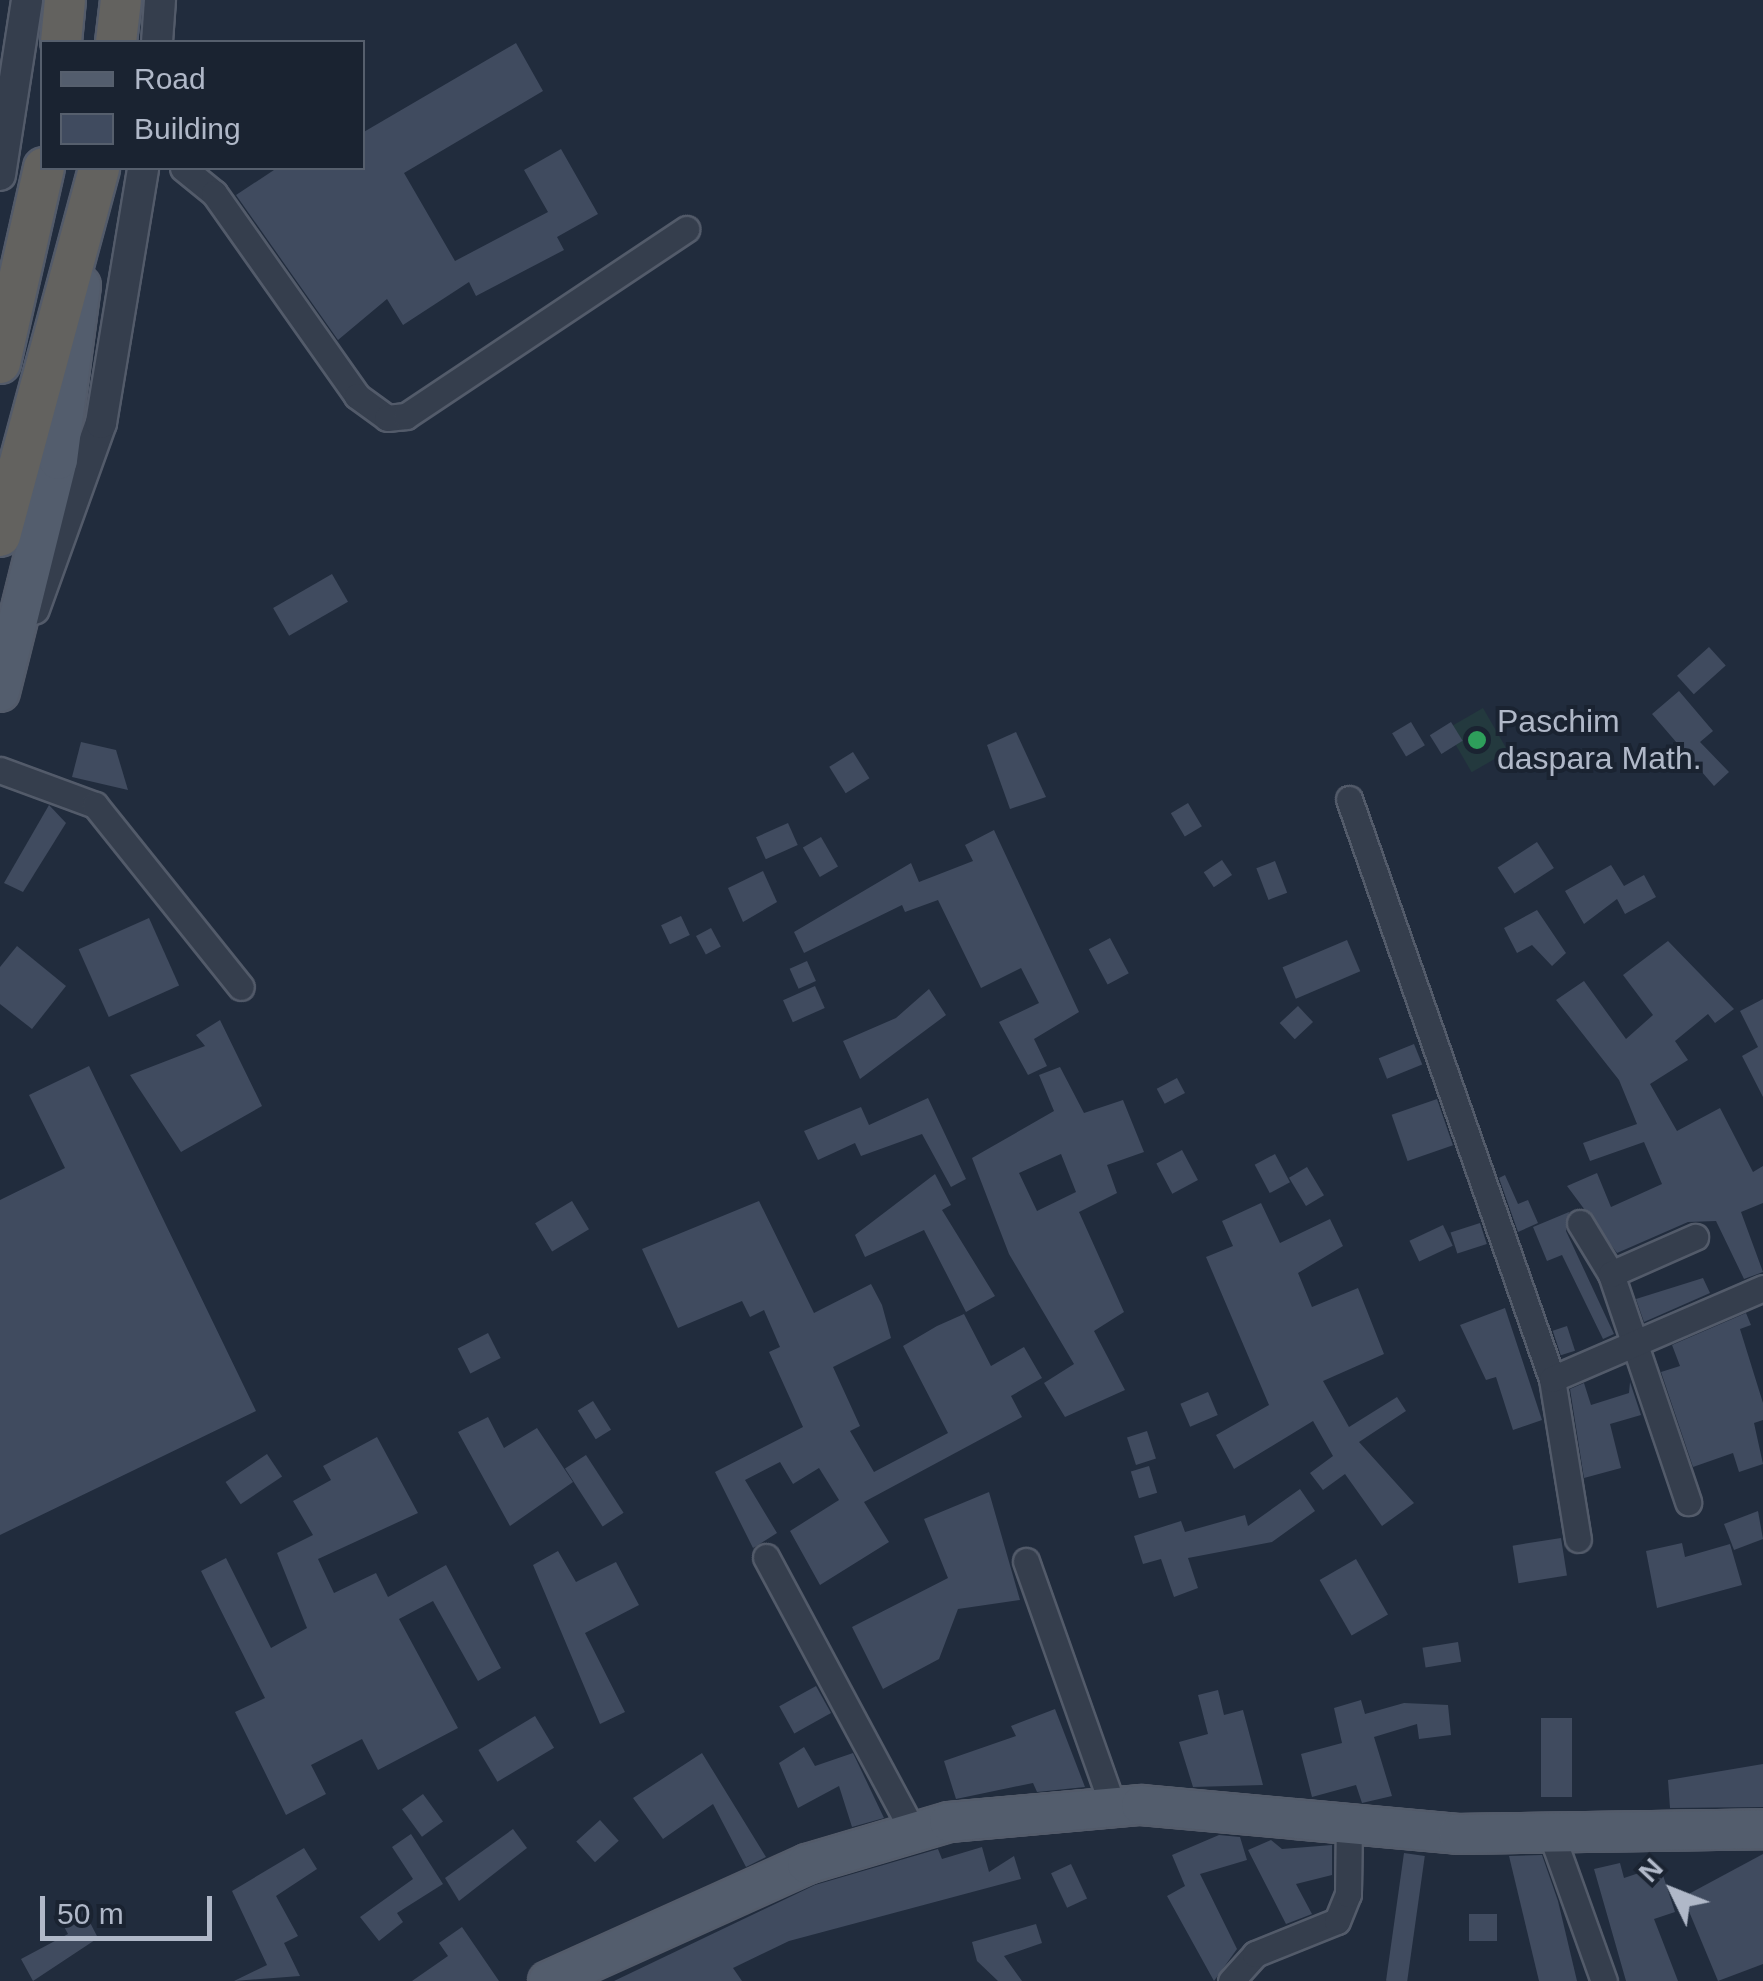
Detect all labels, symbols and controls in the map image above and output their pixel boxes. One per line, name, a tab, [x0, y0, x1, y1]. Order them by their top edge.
legend	[40, 40, 365, 170]
text: Road	[134, 62, 206, 95]
text: Building	[134, 112, 241, 145]
place label: Paschim daspara Math.	[1497, 703, 1702, 778]
marker: Paschim daspara Math.	[1466, 729, 1488, 751]
north arrow	[1623, 1841, 1723, 1941]
text: N	[1632, 1852, 1669, 1888]
scale bar	[45, 1876, 218, 1938]
text: 50 m	[57, 1897, 124, 1930]

